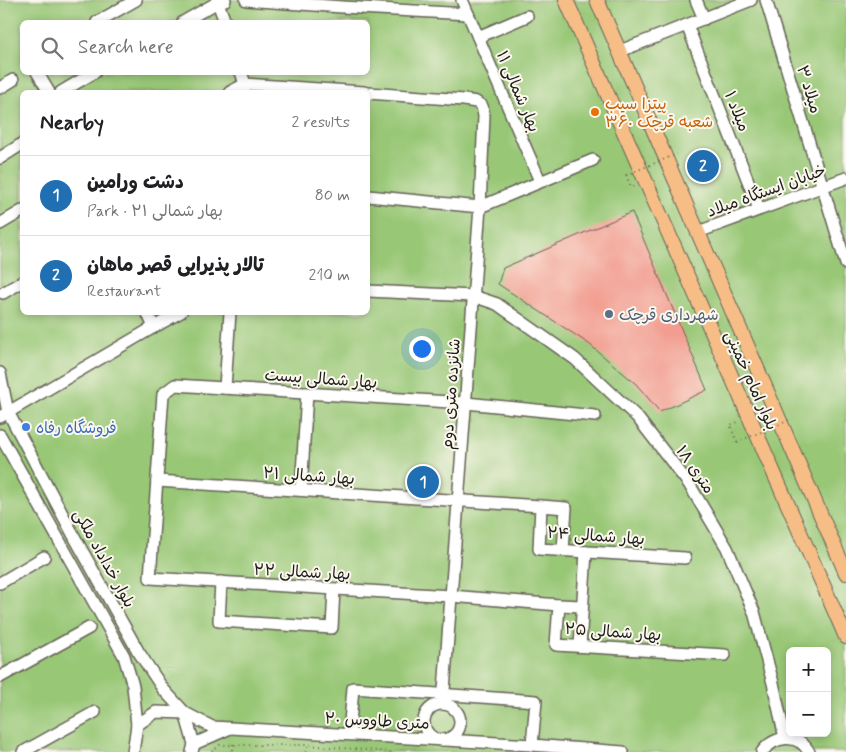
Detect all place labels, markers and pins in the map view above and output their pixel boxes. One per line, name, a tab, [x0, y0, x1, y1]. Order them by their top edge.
place label: پیتزا سیب ۳۶۰ شعبه قرچک	[605, 94, 713, 133]
marker: پیتزا سیب ۳۶۰ شعبه قرچک	[589, 106, 601, 118]
pin: 2	[687, 147, 719, 185]
place label: شهرداری قرچک	[619, 305, 719, 326]
marker: شهرداری قرچک	[603, 308, 615, 320]
place label: فروشگاه رفاه	[36, 418, 117, 439]
marker: فروشگاه رفاه	[20, 421, 32, 433]
pin: 1	[407, 463, 439, 501]

